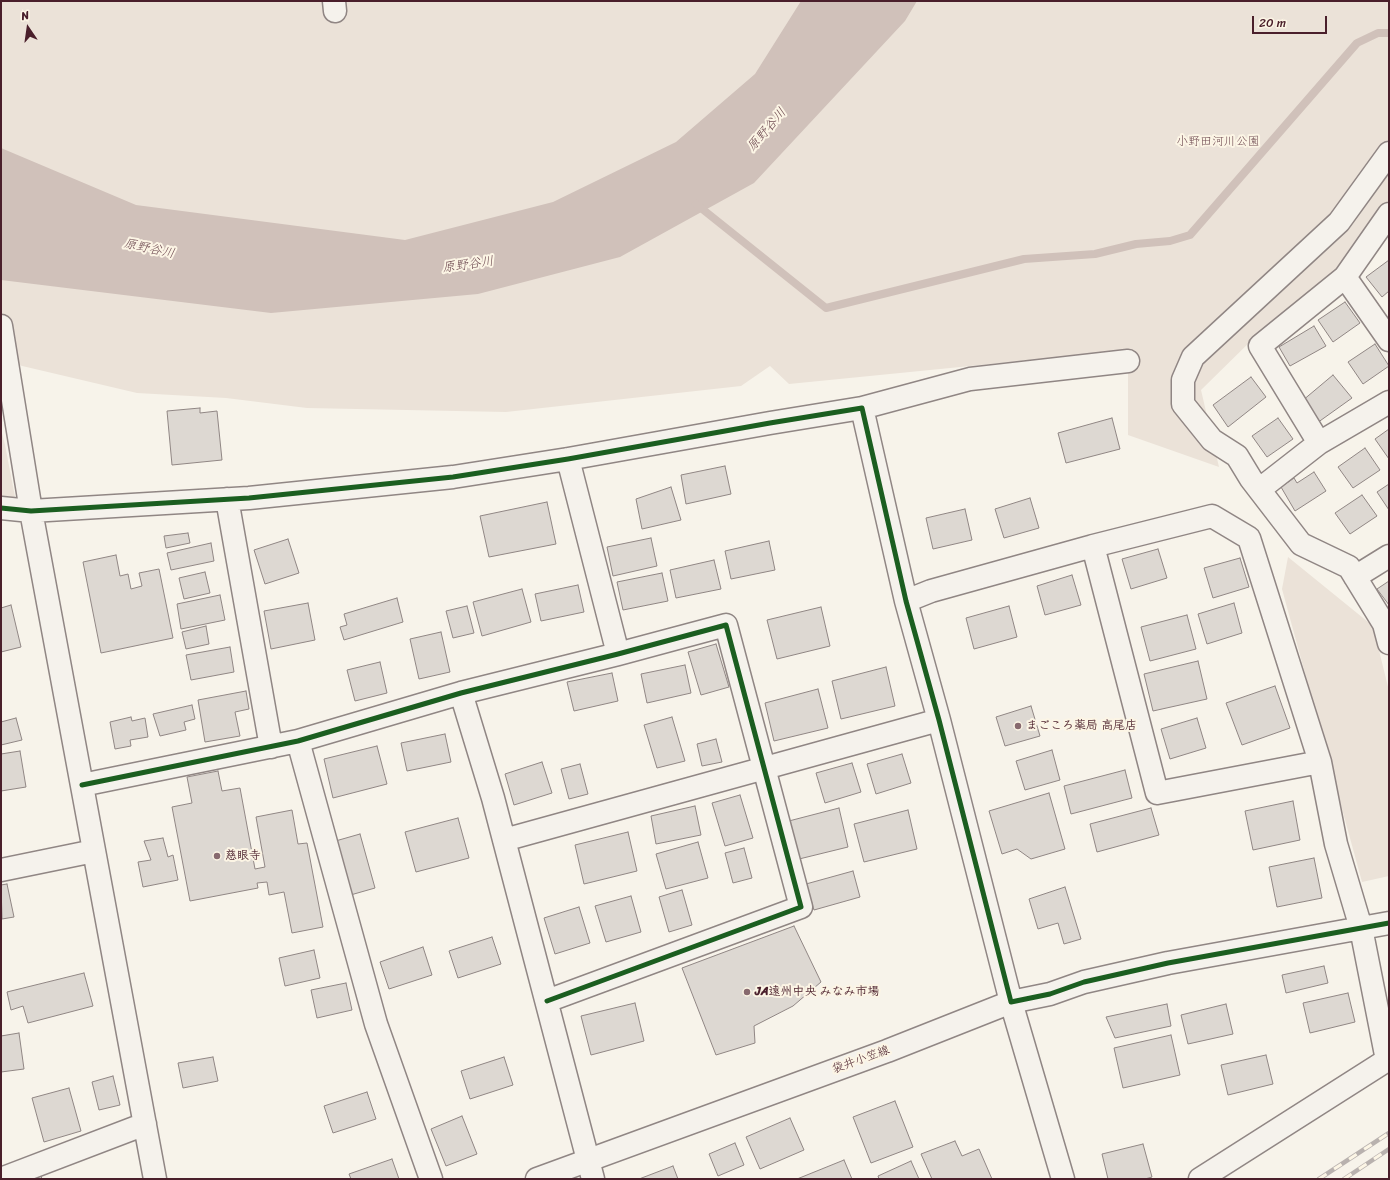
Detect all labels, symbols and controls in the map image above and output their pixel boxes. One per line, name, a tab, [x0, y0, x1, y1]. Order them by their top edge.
text: N	[19, 6, 31, 26]
north arrow	[8, 8, 48, 48]
scale bar	[1254, 8, 1329, 34]
text: 20 m	[1259, 12, 1286, 34]
water label: 原野谷川	[744, 105, 790, 155]
park label: 小野田河川公園	[1176, 135, 1260, 149]
water label: 原野谷川	[122, 236, 176, 262]
water label: 原野谷川	[441, 254, 495, 276]
place label: まごころ薬局 高尾店	[1026, 719, 1137, 733]
marker: まごころ薬局 高尾店	[1013, 721, 1023, 731]
place label: 慈眼寺	[225, 849, 261, 863]
marker: 慈眼寺	[212, 851, 222, 861]
place label: JA遠州中央 みなみ市場	[755, 985, 880, 999]
marker: JA遠州中央 みなみ市場	[742, 987, 752, 997]
street label: 袋井小笠線	[830, 1043, 892, 1077]

